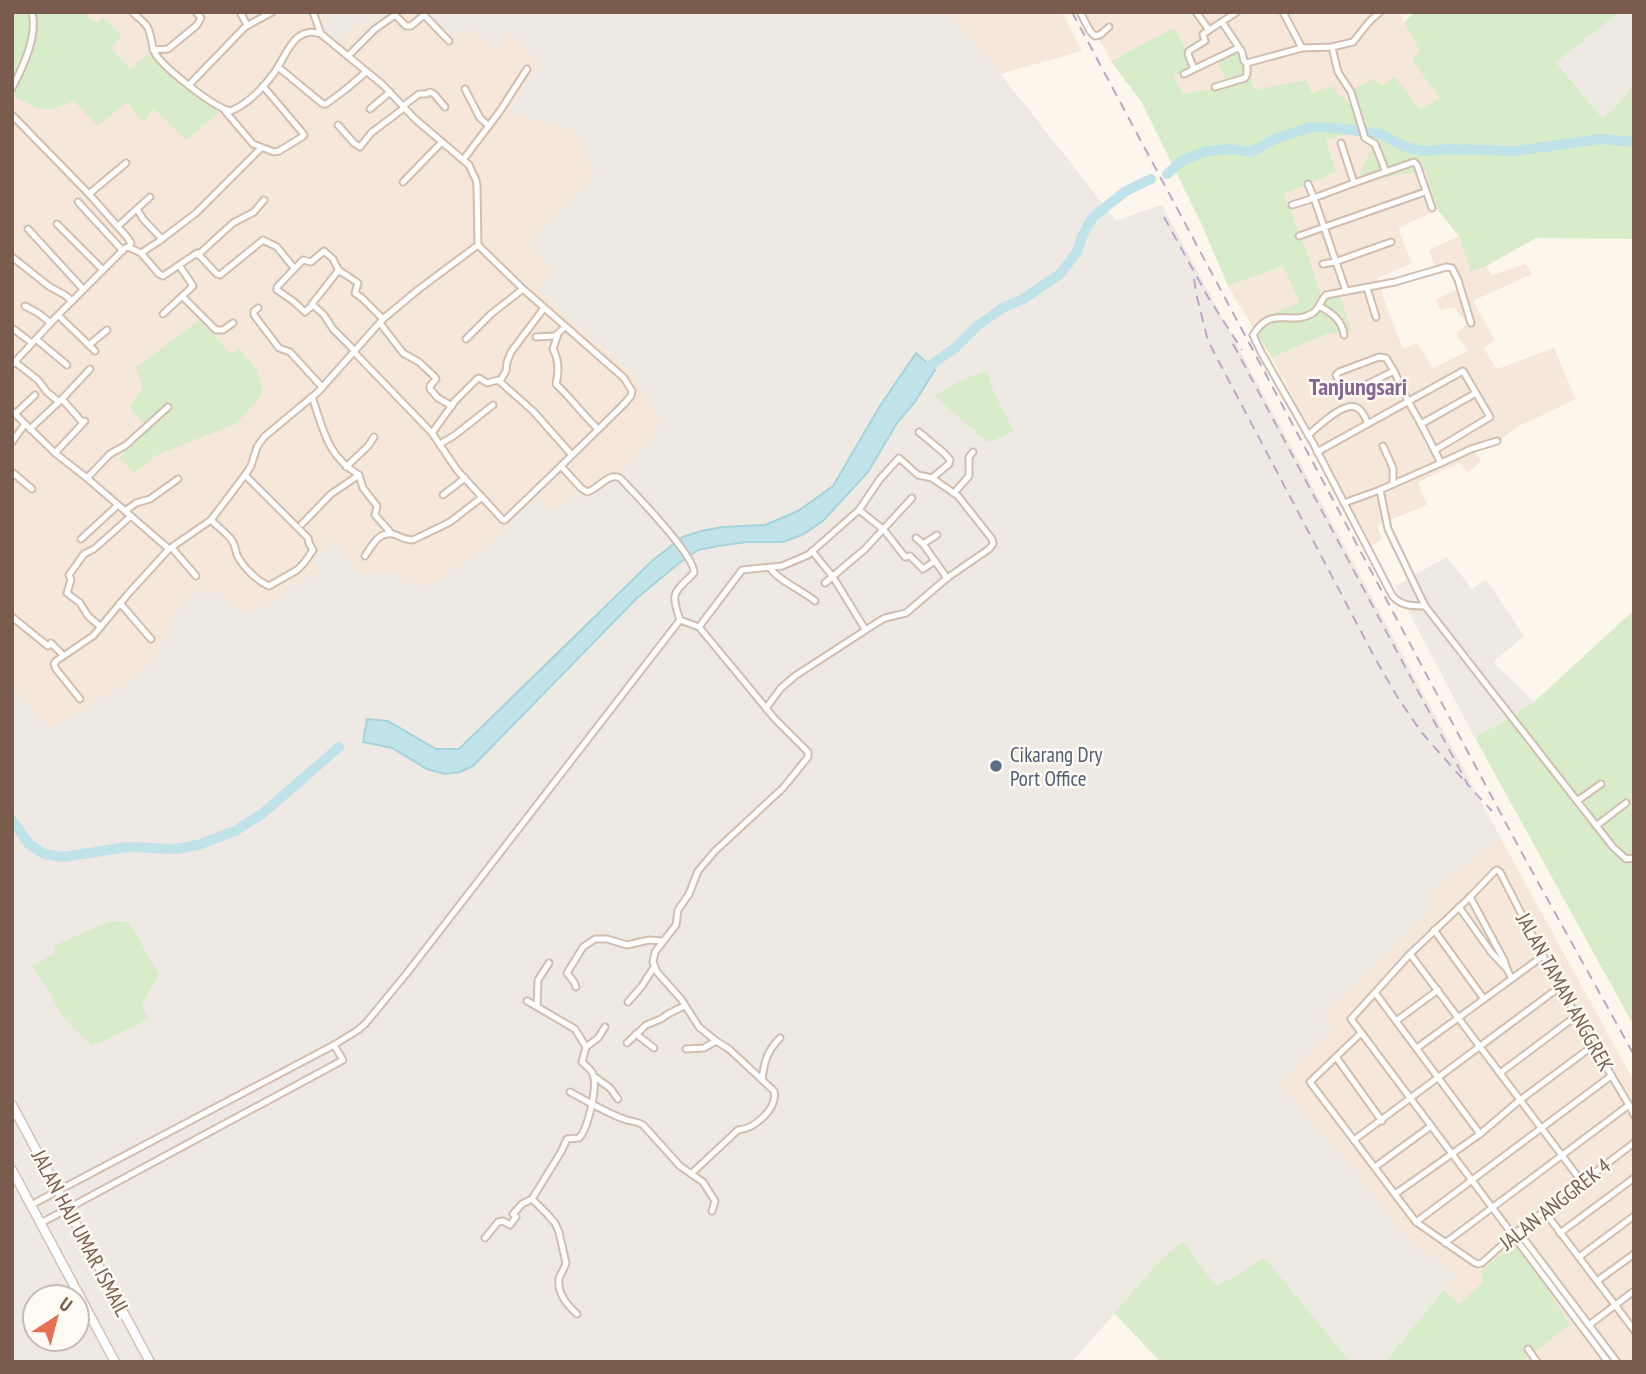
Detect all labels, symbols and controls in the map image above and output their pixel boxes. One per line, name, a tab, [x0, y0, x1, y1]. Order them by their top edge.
district label: Tanjungsari	[1309, 371, 1407, 402]
place label: Cikarang Dry Port Office	[1010, 741, 1102, 792]
marker: Cikarang Dry Port Office	[988, 758, 1004, 774]
street label: JALAN TAMAN ANGGREK	[1510, 907, 1620, 1076]
street label: JALAN HAJI UMAR ISMAIL	[27, 1146, 135, 1320]
street label: JALAN ANGGREK 4	[1493, 1152, 1616, 1256]
north arrow	[21, 1283, 91, 1353]

